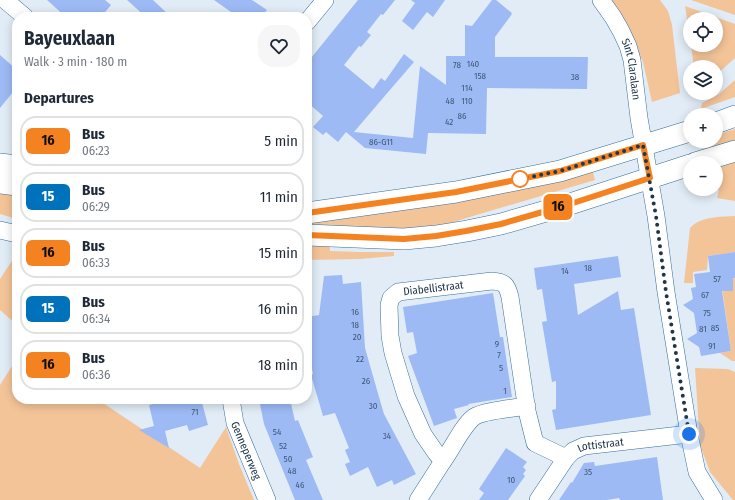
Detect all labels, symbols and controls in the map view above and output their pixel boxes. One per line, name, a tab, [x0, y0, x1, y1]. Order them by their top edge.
map controls	[683, 12, 723, 196]
button: locate	[683, 12, 723, 52]
button: heart	[258, 25, 300, 67]
text: Bayeuxlaan	[24, 27, 115, 50]
street label: Sint Claralaan	[619, 36, 643, 101]
text: Walk · 3 min · 180 m	[24, 54, 127, 69]
house number: 140	[467, 59, 480, 69]
house number: 78	[453, 60, 461, 70]
button: layers	[683, 60, 723, 100]
house number: 158	[474, 71, 487, 81]
house number: 38	[571, 72, 580, 82]
house number: 114	[461, 83, 473, 93]
text: Departures	[24, 89, 94, 107]
house number: 48	[446, 96, 455, 106]
house number: 110	[461, 96, 473, 106]
button: +	[683, 108, 723, 148]
house number: 86	[458, 111, 467, 121]
house number: 42	[445, 117, 453, 127]
text: Bus	[82, 125, 105, 143]
text: 16	[41, 132, 55, 149]
text: 5 min	[264, 132, 298, 150]
house number: 86-G11	[369, 137, 393, 147]
text: 06:23	[82, 143, 110, 158]
button: −	[683, 156, 723, 196]
unlabelled marker	[511, 170, 529, 188]
text: Bus	[82, 181, 105, 199]
text: 15	[42, 188, 54, 205]
text: 11 min	[260, 188, 298, 206]
line badge: 16	[540, 194, 576, 220]
text: 16	[551, 198, 565, 215]
text: 06:29	[82, 199, 110, 214]
text: Bus	[82, 237, 105, 255]
text: 16	[41, 244, 55, 261]
text: 15 min	[259, 244, 298, 262]
text: 06:33	[82, 255, 110, 270]
house number: 18	[584, 263, 593, 273]
house number: 14	[561, 266, 570, 276]
house number: 57	[713, 274, 721, 284]
street label: Diabellistraat	[402, 278, 465, 298]
house number: 67	[701, 290, 709, 300]
text: Bus	[82, 293, 105, 311]
text: 15	[42, 300, 54, 317]
text: 16 min	[258, 300, 298, 318]
house number: 16	[351, 307, 360, 317]
house number: 75	[703, 308, 711, 318]
text: 06:34	[82, 311, 110, 326]
house number: 18	[351, 320, 360, 330]
house number: 85	[711, 323, 719, 333]
house number: 81	[699, 324, 707, 334]
house number: 20	[353, 332, 362, 342]
house number: 9	[495, 339, 499, 349]
house number: 91	[708, 341, 716, 351]
text: Bus	[82, 349, 105, 367]
house number: 7	[497, 350, 501, 360]
house number: 22	[356, 354, 364, 364]
text: 16	[41, 356, 55, 373]
text: 18 min	[258, 356, 298, 374]
house number: 5	[499, 363, 503, 373]
text: 06:36	[82, 367, 110, 382]
house number: 26	[362, 376, 371, 386]
house number: 1	[503, 386, 507, 396]
house number: 30	[369, 401, 378, 411]
house number: 71	[191, 407, 199, 417]
street label: Genneperweg	[229, 419, 265, 482]
your location	[679, 424, 699, 444]
house number: 54	[273, 427, 282, 437]
house number: 34	[383, 431, 392, 441]
street label: Lottistraat	[575, 435, 625, 455]
house number: 52	[279, 441, 287, 451]
house number: 50	[284, 454, 293, 464]
house number: 48	[288, 466, 297, 476]
house number: 35	[584, 467, 592, 477]
house number: 10	[507, 475, 515, 485]
house number: 46	[296, 480, 305, 490]

